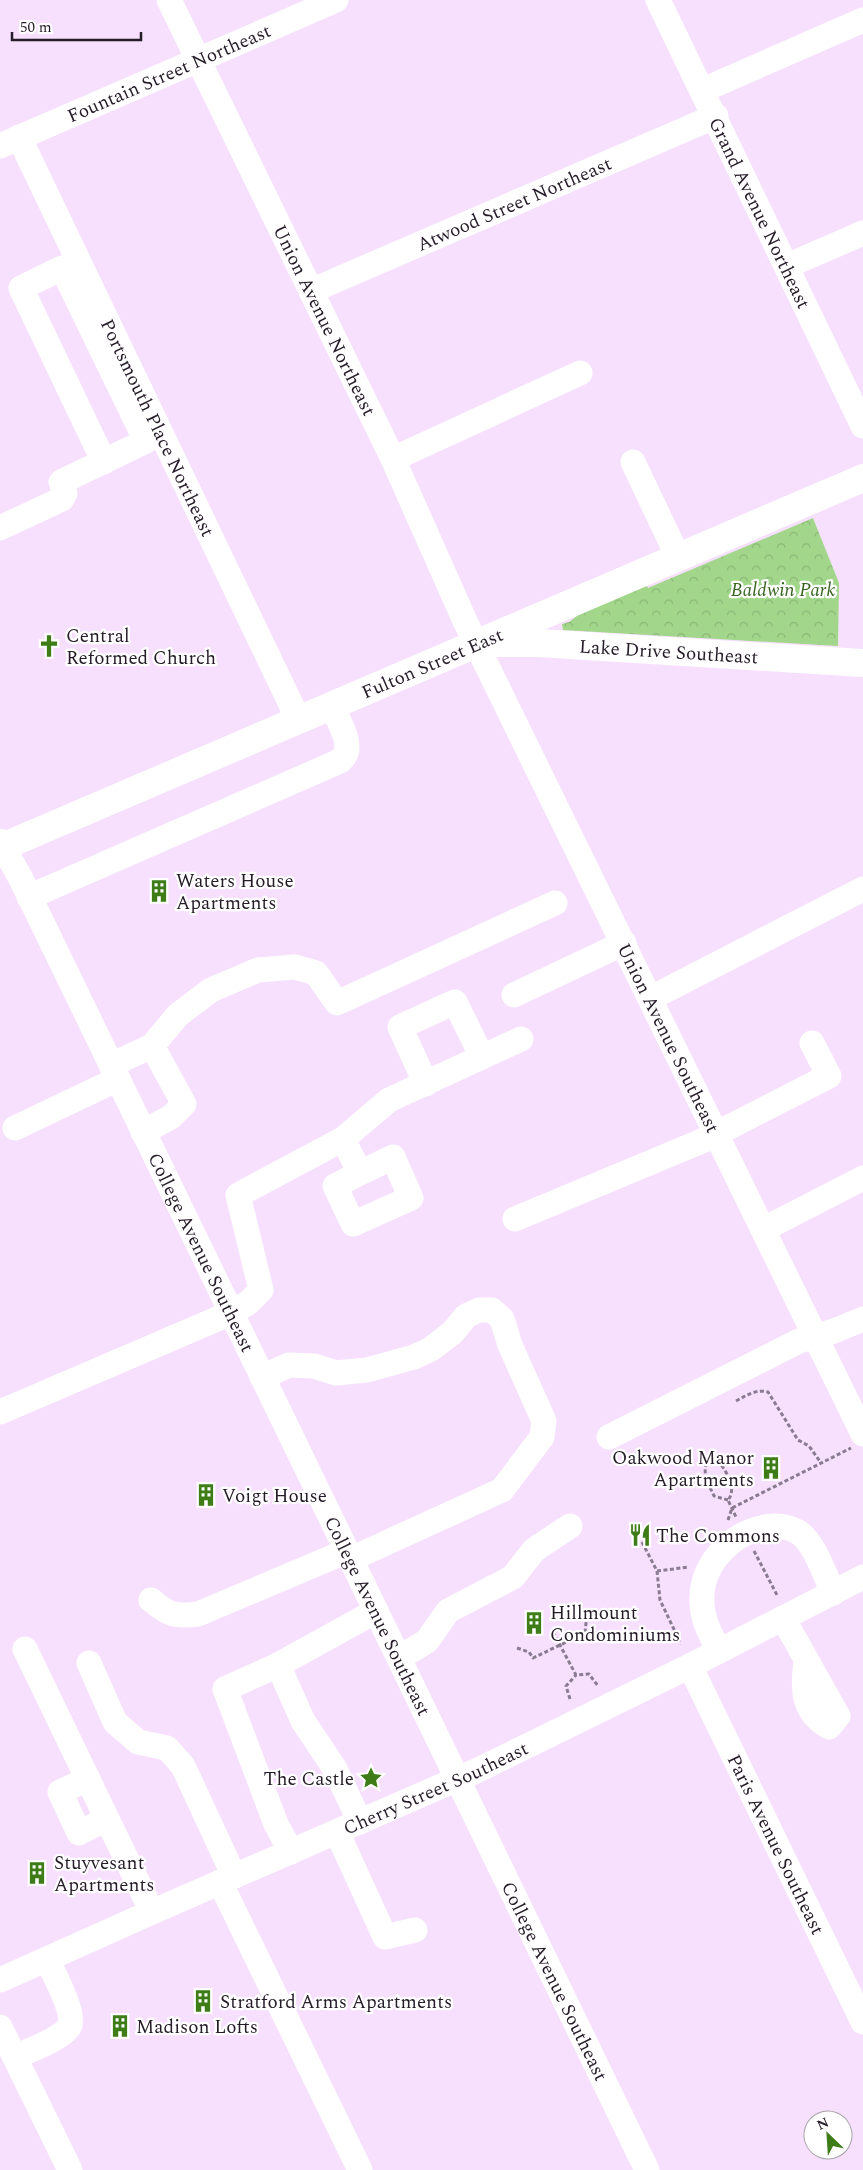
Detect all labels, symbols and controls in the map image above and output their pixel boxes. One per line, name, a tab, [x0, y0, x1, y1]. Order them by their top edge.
scale bar	[12, 10, 141, 42]
text: 50 m	[20, 16, 52, 39]
street label: Fountain Street Northeast	[63, 17, 276, 131]
street label: Grand Avenue Northeast	[700, 113, 818, 314]
street label: Atwood Street Northeast	[412, 150, 617, 260]
street label: Union Avenue Northeast	[265, 220, 383, 421]
street label: Portsmouth Place Northeast	[92, 314, 222, 542]
park label: Baldwin Park	[731, 576, 835, 605]
street label: Fulton Street East	[357, 621, 508, 707]
place label: Central Reformed Church	[66, 622, 216, 673]
church icon: Central Reformed Church	[36, 633, 62, 659]
street label: Lake Drive Southeast	[578, 633, 759, 673]
place label: Waters House Apartments	[176, 867, 294, 918]
building icon: Waters House Apartments	[146, 878, 172, 904]
street label: Union Avenue Southeast	[609, 939, 727, 1138]
street label: College Avenue Southeast	[140, 1148, 261, 1358]
place label: Oakwood Manor Apartments	[612, 1444, 754, 1495]
building icon: Oakwood Manor Apartments	[758, 1455, 784, 1481]
building icon: Voigt House	[193, 1482, 219, 1508]
place label: Voigt House	[222, 1482, 327, 1511]
street label: College Avenue Southeast	[316, 1511, 438, 1721]
restaurant icon: The Commons	[627, 1522, 653, 1548]
place label: The Commons	[656, 1522, 780, 1551]
place label: Hillmount Condominiums	[550, 1599, 680, 1650]
building icon: Hillmount Condominiums	[521, 1610, 547, 1636]
street label: Cherry Street Southeast	[339, 1734, 534, 1843]
street label: Paris Avenue Southeast	[719, 1750, 832, 1940]
place label: The Castle	[264, 1765, 354, 1794]
place icon: The Castle	[358, 1765, 384, 1791]
place label: Stuyvesant Apartments	[54, 1849, 154, 1900]
building icon: Stuyvesant Apartments	[24, 1860, 50, 1886]
street label: College Avenue Southeast	[493, 1877, 615, 2086]
building icon: Stratford Arms Apartments	[190, 1988, 216, 2014]
place label: Stratford Arms Apartments	[220, 1988, 452, 2017]
building icon: Madison Lofts	[107, 2013, 133, 2039]
place label: Madison Lofts	[136, 2013, 258, 2042]
north arrow	[803, 2110, 853, 2160]
text: N	[813, 2112, 832, 2136]

